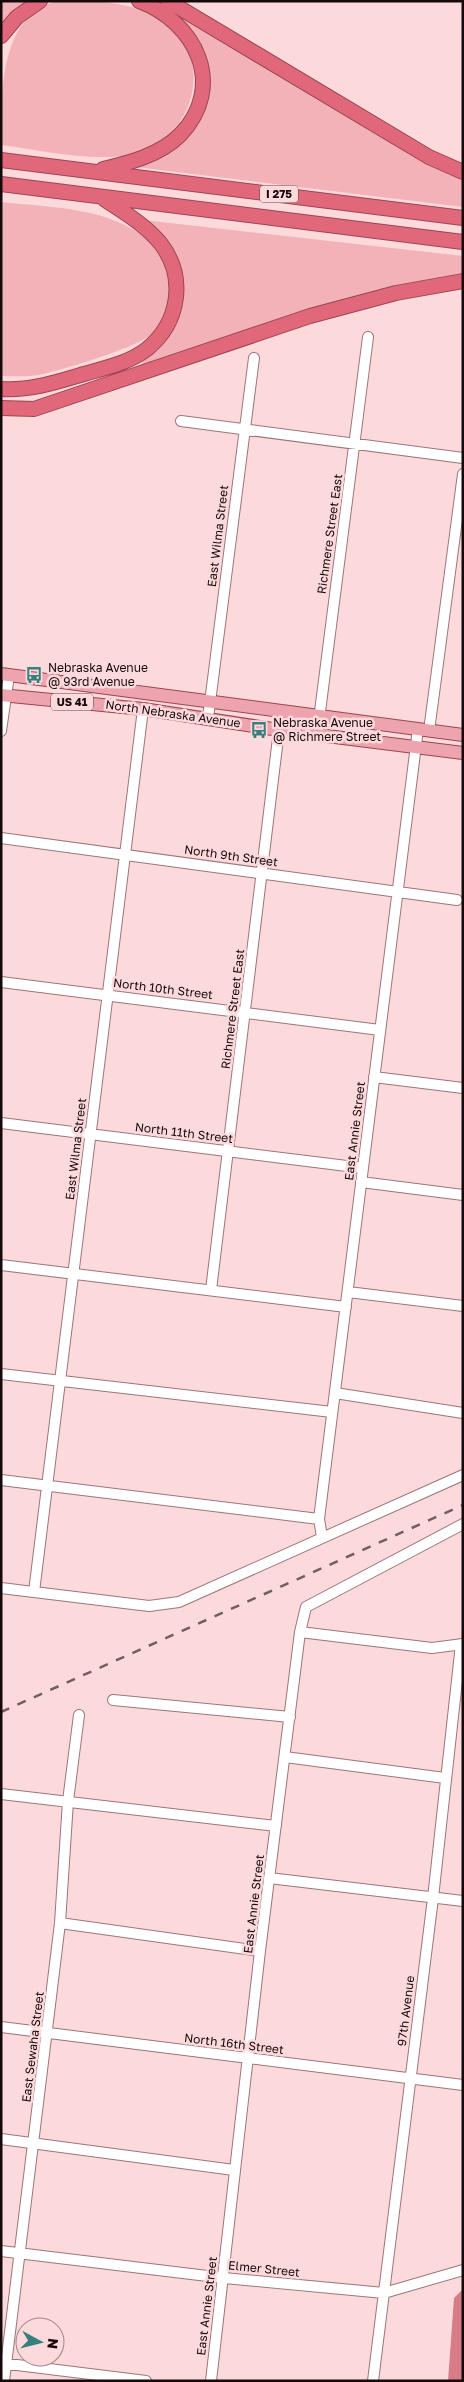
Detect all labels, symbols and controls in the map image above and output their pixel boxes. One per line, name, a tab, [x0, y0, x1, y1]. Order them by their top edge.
road number: I 275	[260, 185, 298, 202]
street label: Richmere Street East	[314, 473, 345, 595]
street label: East Wilma Street	[204, 484, 231, 588]
place label: Nebraska Avenue @ 93rd Avenue	[48, 660, 148, 689]
bus stop icon: Nebraska Avenue @ 93rd Avenue	[24, 665, 44, 685]
road number: US 41	[51, 694, 93, 710]
street label: North Nebraska Avenue	[104, 697, 242, 730]
place label: Nebraska Avenue @ Richmere Street	[273, 715, 381, 744]
bus stop icon: Nebraska Avenue @ Richmere Street	[249, 720, 269, 740]
street label: North 9th Street	[183, 842, 279, 870]
street label: Richmere Street East	[218, 948, 247, 1070]
street label: North 10th Street	[112, 975, 214, 1002]
street label: East Annie Street	[341, 1080, 368, 1181]
street label: East Wilma Street	[62, 1097, 89, 1201]
street label: North 11th Street	[134, 1119, 234, 1146]
street label: East Annie Street	[240, 1853, 267, 1954]
street label: 97th Avenue	[394, 1975, 417, 2047]
street label: East Sewaha Street	[18, 1990, 47, 2103]
street label: North 16th Street	[183, 2030, 285, 2057]
street label: East Annie Street	[193, 2255, 220, 2356]
street label: Elmer Street	[227, 2257, 301, 2280]
north arrow	[15, 2317, 65, 2367]
text: N	[44, 2337, 62, 2350]

